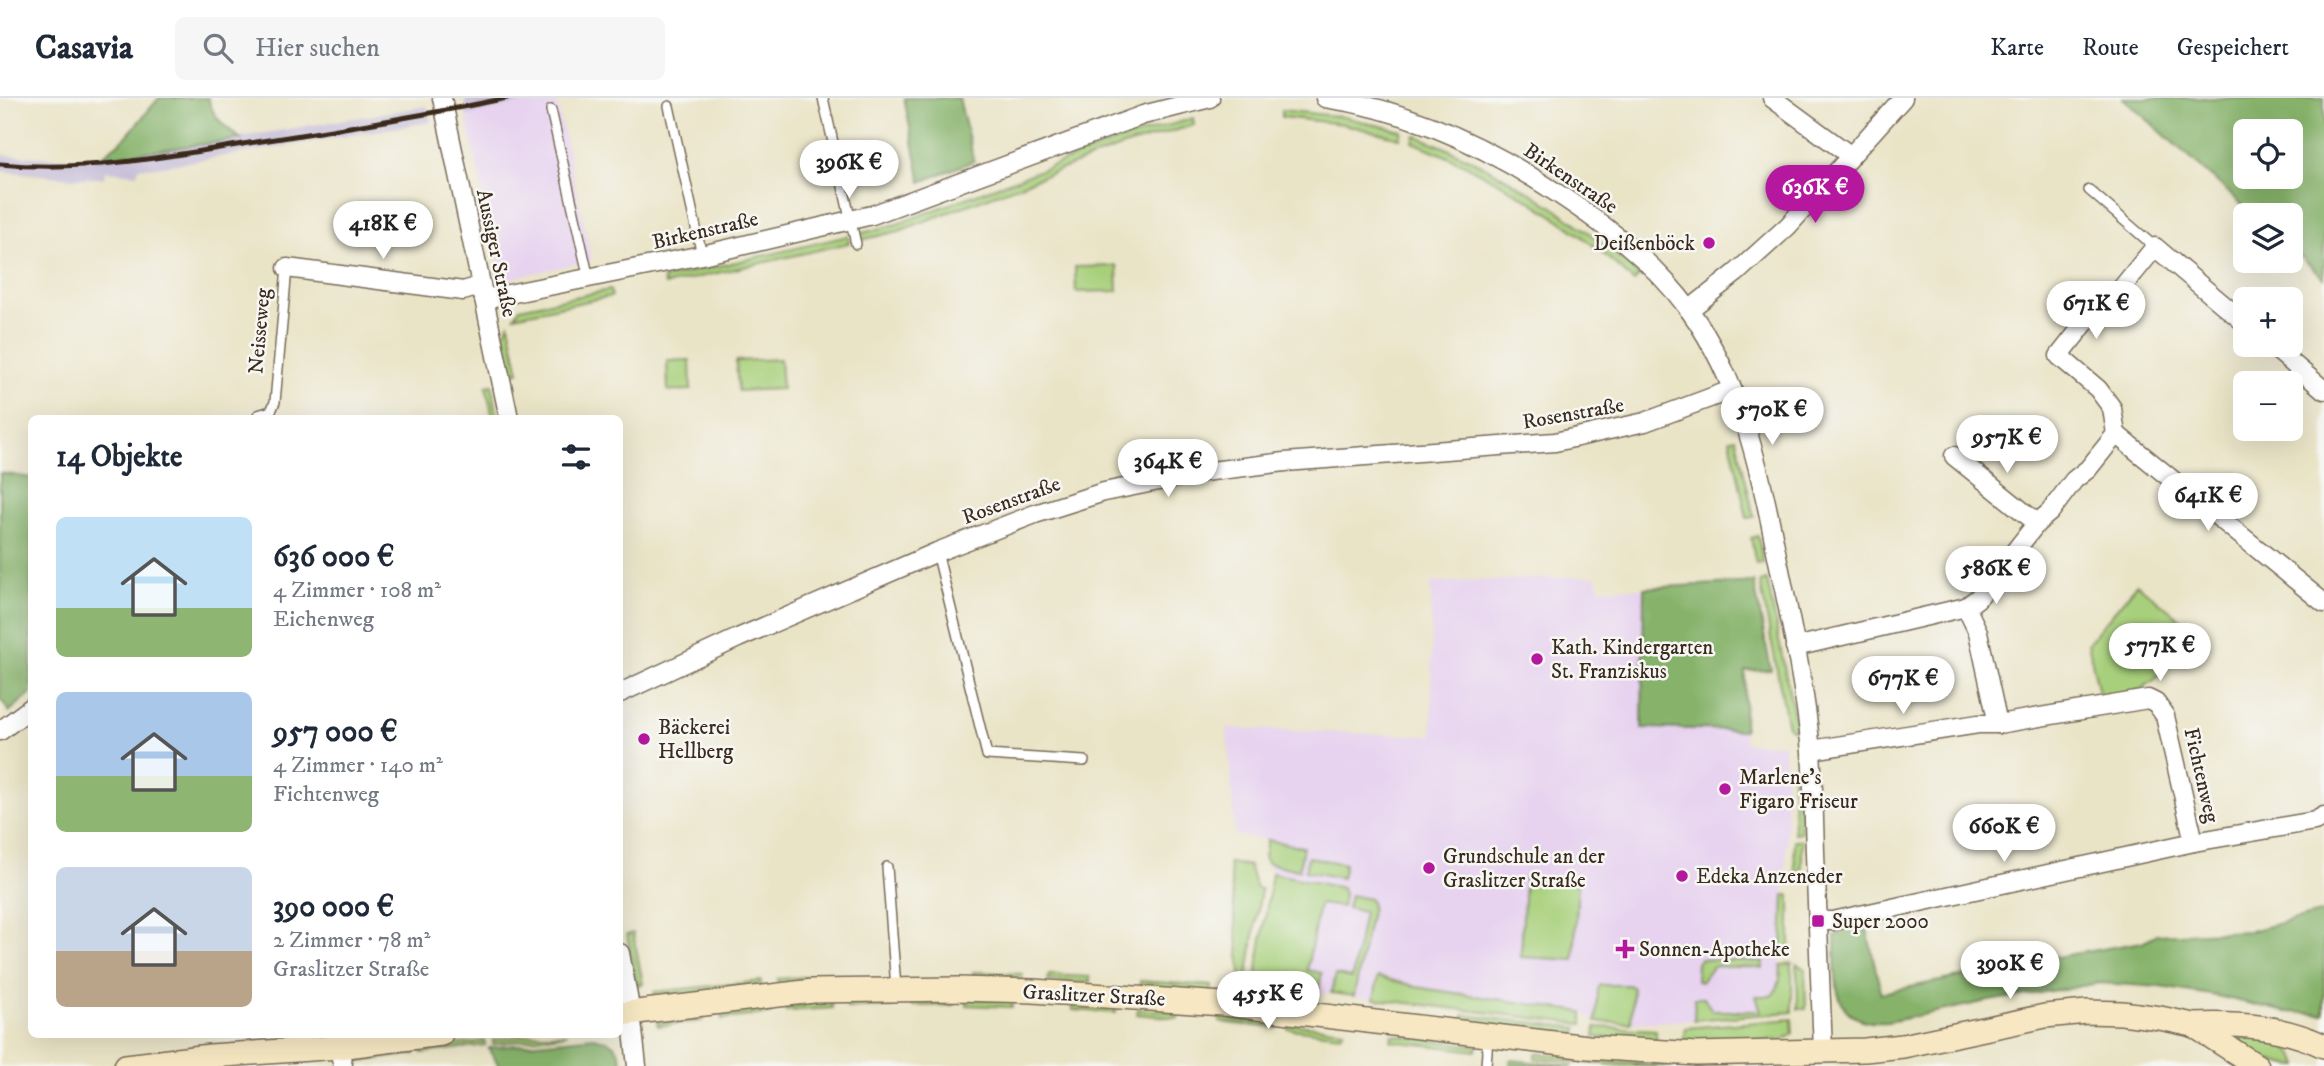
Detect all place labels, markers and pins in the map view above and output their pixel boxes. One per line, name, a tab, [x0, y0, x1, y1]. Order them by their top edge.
pin: 396K €	[792, 140, 906, 200]
pin: 636K €	[1758, 166, 1872, 225]
pin: 418K €	[326, 202, 440, 261]
place label: Deißenböck	[1593, 231, 1696, 257]
marker: Deißenböck	[1701, 235, 1717, 251]
pin: 671K €	[2039, 282, 2153, 341]
pin: 570K €	[1715, 388, 1829, 447]
pin: 957K €	[1950, 416, 2064, 475]
pin: 364K €	[1111, 440, 1225, 499]
pin: 641K €	[2151, 474, 2265, 533]
pin: 586K €	[1939, 546, 2053, 606]
pin: 577K €	[2103, 624, 2217, 683]
place label: Kath. Kindergarten St. Franziskus	[1551, 635, 1713, 685]
marker: Kath. Kindergarten St. Franziskus	[1529, 651, 1545, 667]
pin: 677K €	[1846, 656, 1960, 716]
place label: Bäckerei Hellberg	[658, 715, 734, 765]
marker: Bäckerei Hellberg	[636, 731, 652, 747]
place label: Marlene's Figaro Friseur	[1739, 765, 1858, 815]
marker: Marlene's Figaro Friseur	[1717, 781, 1733, 797]
pin: 660K €	[1947, 804, 2061, 864]
place label: Grundschule an der Graslitzer Straße	[1443, 844, 1605, 894]
marker: Grundschule an der Graslitzer Straße	[1421, 860, 1437, 876]
place label: Edeka Anzeneder	[1696, 864, 1843, 890]
marker: Edeka Anzeneder	[1674, 868, 1690, 884]
place label: Super 2000	[1832, 909, 1929, 935]
marker: Super 2000	[1810, 913, 1826, 929]
place label: Sonnen-Apotheke	[1639, 937, 1790, 963]
marker: Sonnen-Apotheke	[1617, 941, 1633, 957]
pin: 390K €	[1953, 942, 2067, 1001]
pin: 455K €	[1211, 972, 1325, 1031]

